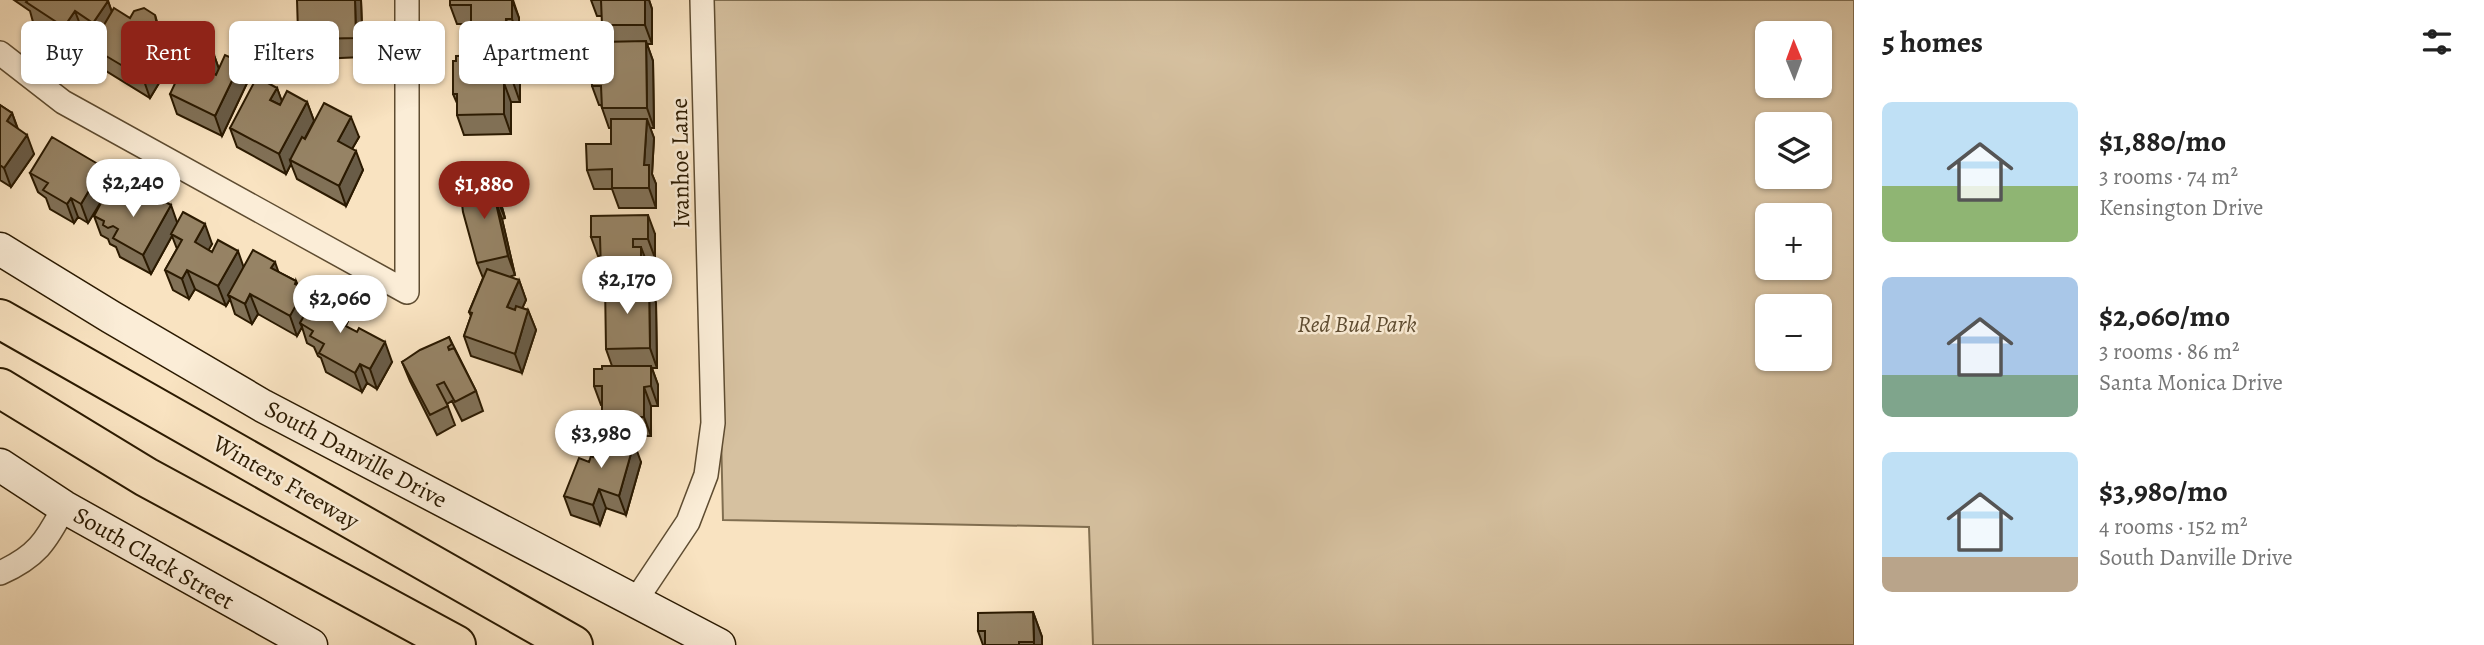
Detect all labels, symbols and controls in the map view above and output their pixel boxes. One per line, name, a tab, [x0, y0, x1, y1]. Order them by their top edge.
chip: Buy	[21, 21, 107, 84]
chip: Rent	[121, 21, 215, 84]
chip: Filters	[229, 21, 339, 84]
chip: New	[353, 21, 445, 84]
chip: Apartment	[459, 21, 614, 84]
north arrow	[1755, 21, 1832, 98]
map controls	[1755, 21, 1832, 371]
text: 5 homes	[1882, 22, 1983, 62]
icon: filters	[2418, 23, 2456, 61]
street label: Ivanhoe Lane	[663, 98, 697, 228]
button: layers	[1755, 112, 1832, 189]
text: $1,880/mo	[2099, 121, 2226, 161]
icon: home	[1938, 130, 2022, 214]
pin: $2,240	[76, 160, 190, 219]
text: 3 rooms · 74 m²	[2099, 161, 2238, 192]
pin: $1,880	[427, 162, 541, 221]
text: $2,240	[102, 166, 164, 197]
text: $1,880	[455, 168, 513, 199]
text: Kensington Drive	[2099, 192, 2263, 223]
button: +	[1755, 203, 1832, 280]
pin: $2,170	[570, 256, 684, 316]
text: $2,170	[598, 263, 656, 294]
pin: $2,060	[283, 276, 397, 335]
text: $2,060	[309, 282, 371, 313]
button: −	[1755, 294, 1832, 371]
text: $2,060/mo	[2099, 296, 2230, 336]
icon: home	[1938, 305, 2022, 389]
park label: Red Bud Park	[1297, 308, 1417, 340]
text: 3 rooms · 86 m²	[2099, 336, 2240, 367]
text: Santa Monica Drive	[2099, 367, 2283, 398]
street label: South Danville Drive	[259, 392, 453, 516]
pin: $3,980	[544, 410, 658, 470]
text: $3,980	[571, 417, 631, 448]
street label: Winters Freeway	[206, 427, 365, 537]
text: $3,980/mo	[2099, 471, 2228, 511]
icon: home	[1938, 480, 2022, 564]
street label: South Clack Street	[68, 499, 240, 617]
text: 4 rooms · 152 m²	[2099, 511, 2247, 542]
text: South Danville Drive	[2099, 542, 2293, 573]

